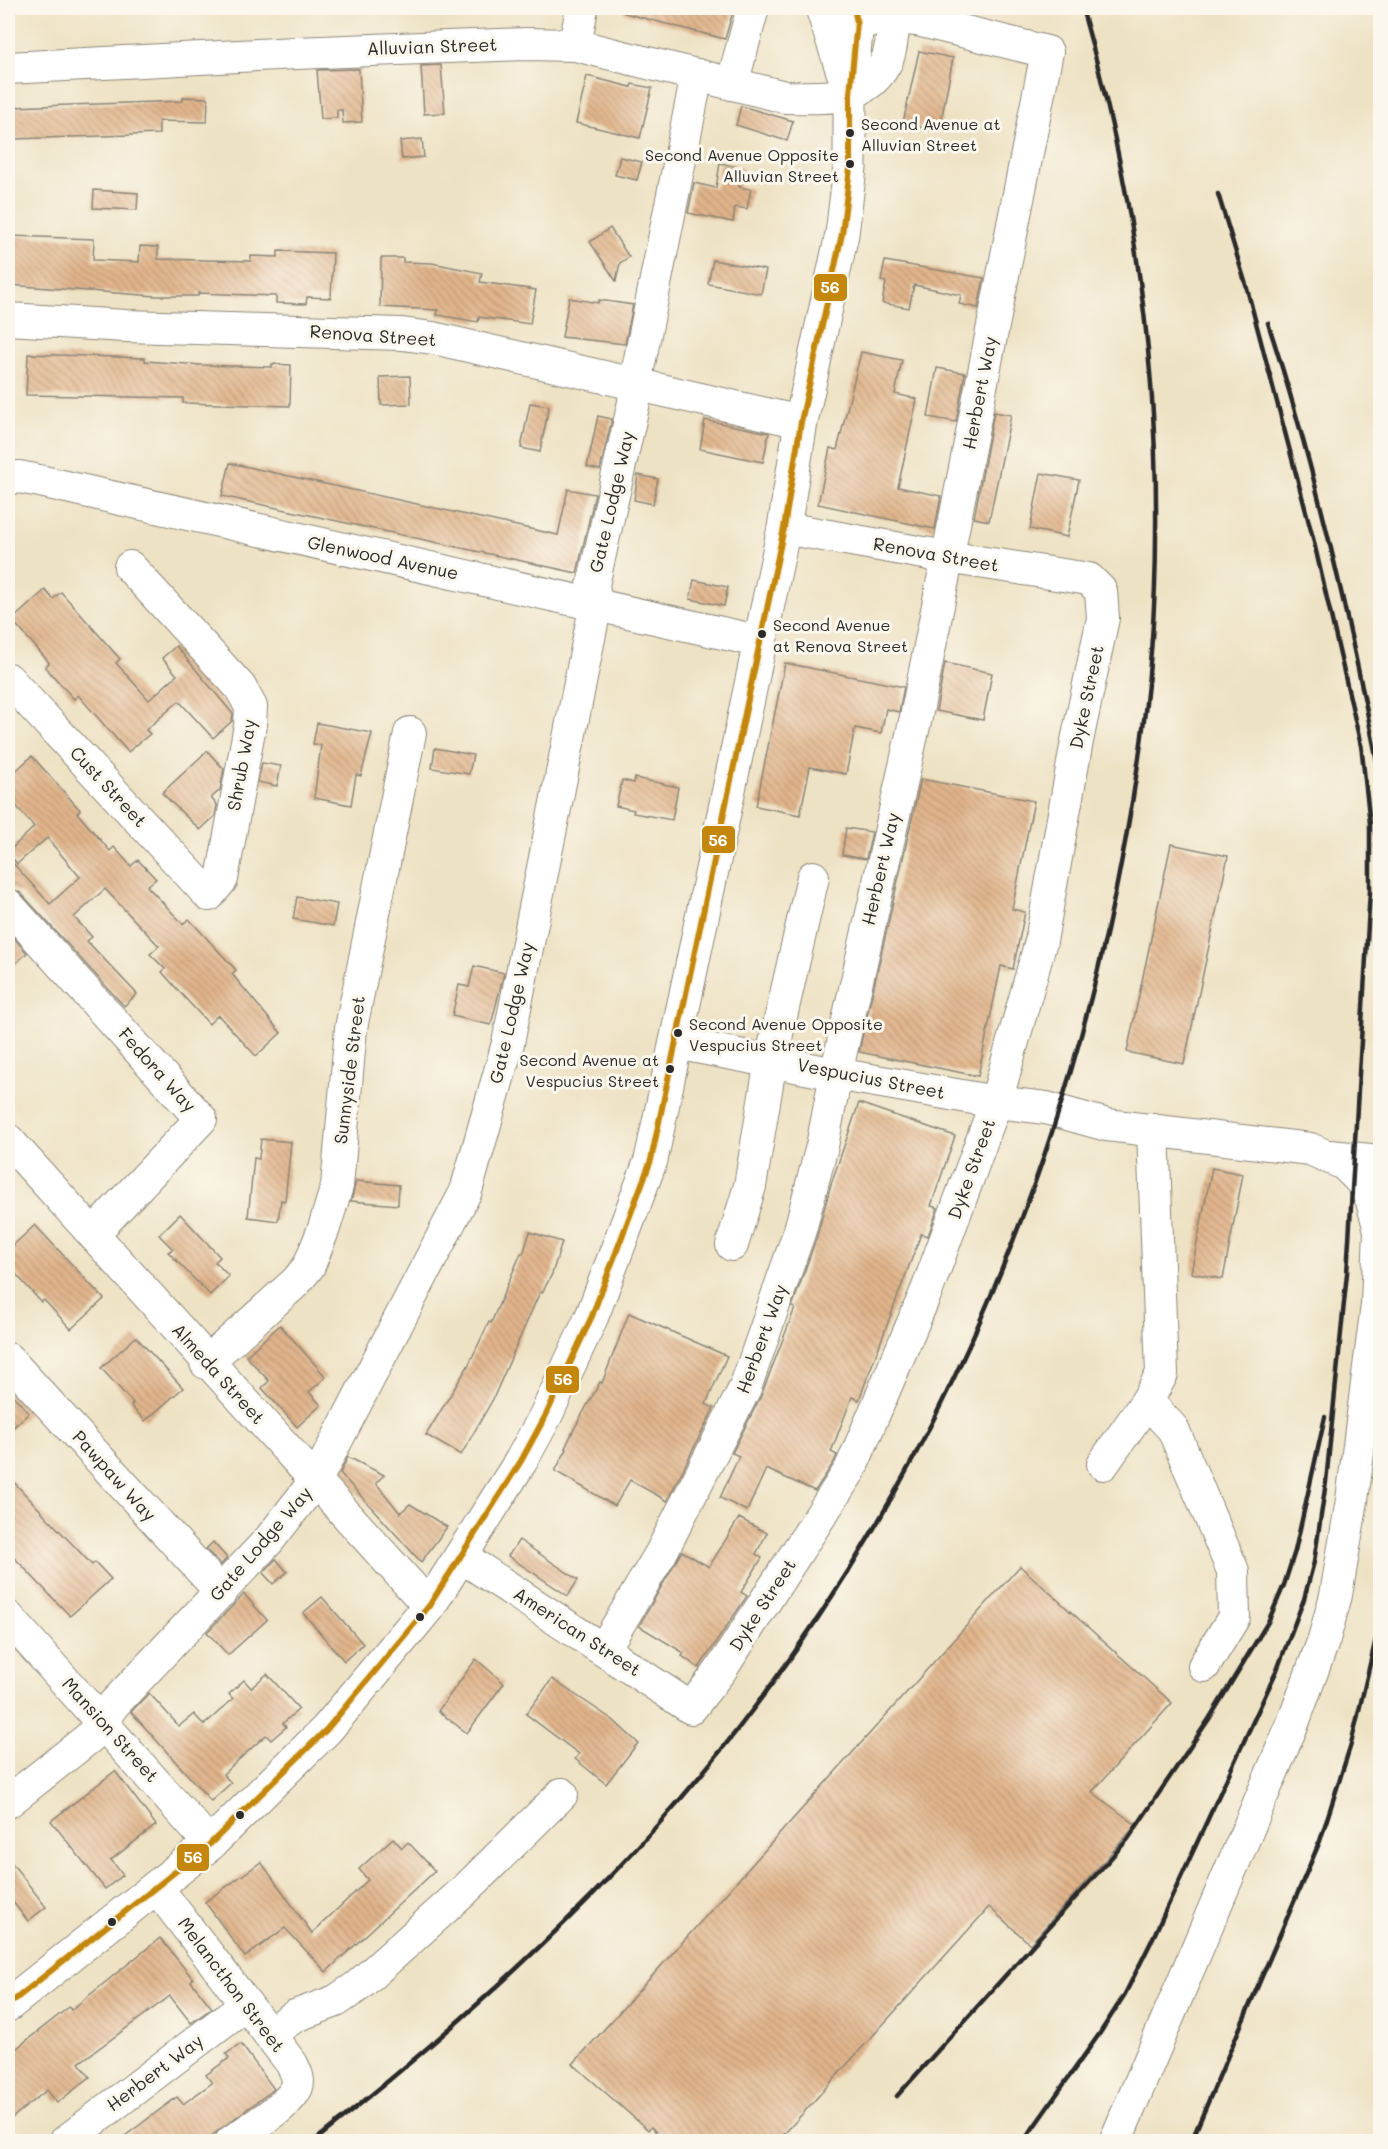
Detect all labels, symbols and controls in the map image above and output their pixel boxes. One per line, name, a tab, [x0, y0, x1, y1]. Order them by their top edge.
street label: Alluvian Street	[366, 32, 498, 60]
place label: Second Avenue at Alluvian Street	[861, 113, 1000, 155]
marker: Second Avenue at Alluvian Street	[844, 127, 856, 139]
place label: Second Avenue Opposite Alluvian Street	[645, 144, 839, 186]
marker: Second Avenue Opposite Alluvian Street	[844, 158, 856, 170]
line badge: 56	[813, 273, 848, 302]
text: 56	[820, 276, 840, 297]
street label: Renova Street	[309, 319, 437, 351]
street label: Herbert Way	[956, 334, 1002, 451]
street label: Gate Lodge Way	[583, 429, 639, 575]
street label: Glenwood Avenue	[306, 529, 461, 585]
street label: Renova Street	[871, 531, 1001, 577]
place label: Second Avenue at Renova Street	[773, 614, 908, 656]
marker: Second Avenue at Renova Street	[756, 628, 768, 640]
street label: Dyke Street	[1063, 643, 1109, 751]
street label: Shrub Way	[221, 717, 261, 813]
street label: Cust Street	[65, 741, 152, 832]
street label: Herbert Way	[855, 810, 905, 927]
line badge: 56	[701, 825, 736, 854]
text: 56	[708, 829, 728, 850]
street label: Gate Lodge Way	[483, 940, 539, 1086]
street label: Sunnyside Street	[328, 994, 370, 1145]
place label: Second Avenue Opposite Vespucius Street	[689, 1013, 883, 1055]
street label: Fedora Way	[113, 1022, 202, 1117]
marker: Second Avenue Opposite Vespucius Street	[672, 1027, 684, 1039]
place label: Second Avenue at Vespucius Street	[520, 1049, 659, 1091]
street label: Vespucius Street	[795, 1052, 947, 1104]
marker: Second Avenue at Vespucius Street	[664, 1063, 676, 1075]
street label: Dyke Street	[942, 1115, 1000, 1222]
street label: Herbert Way	[730, 1281, 792, 1397]
street label: Almeda Street	[167, 1318, 271, 1429]
line badge: 56	[545, 1365, 580, 1394]
text: 56	[553, 1368, 573, 1389]
street label: Pawpaw Way	[67, 1425, 162, 1526]
street label: Gate Lodge Way	[204, 1481, 317, 1606]
street label: Dyke Street	[723, 1554, 801, 1655]
street label: American Street	[509, 1581, 646, 1681]
unlabelled marker	[414, 1611, 426, 1623]
street label: Mansion Street	[57, 1672, 164, 1787]
unlabelled marker	[234, 1809, 246, 1821]
line badge: 56	[176, 1843, 210, 1872]
text: 56	[183, 1846, 203, 1867]
street label: Melancthon Street	[173, 1912, 291, 2057]
unlabelled marker	[106, 1916, 118, 1928]
street label: Herbert Way	[101, 2028, 207, 2116]

